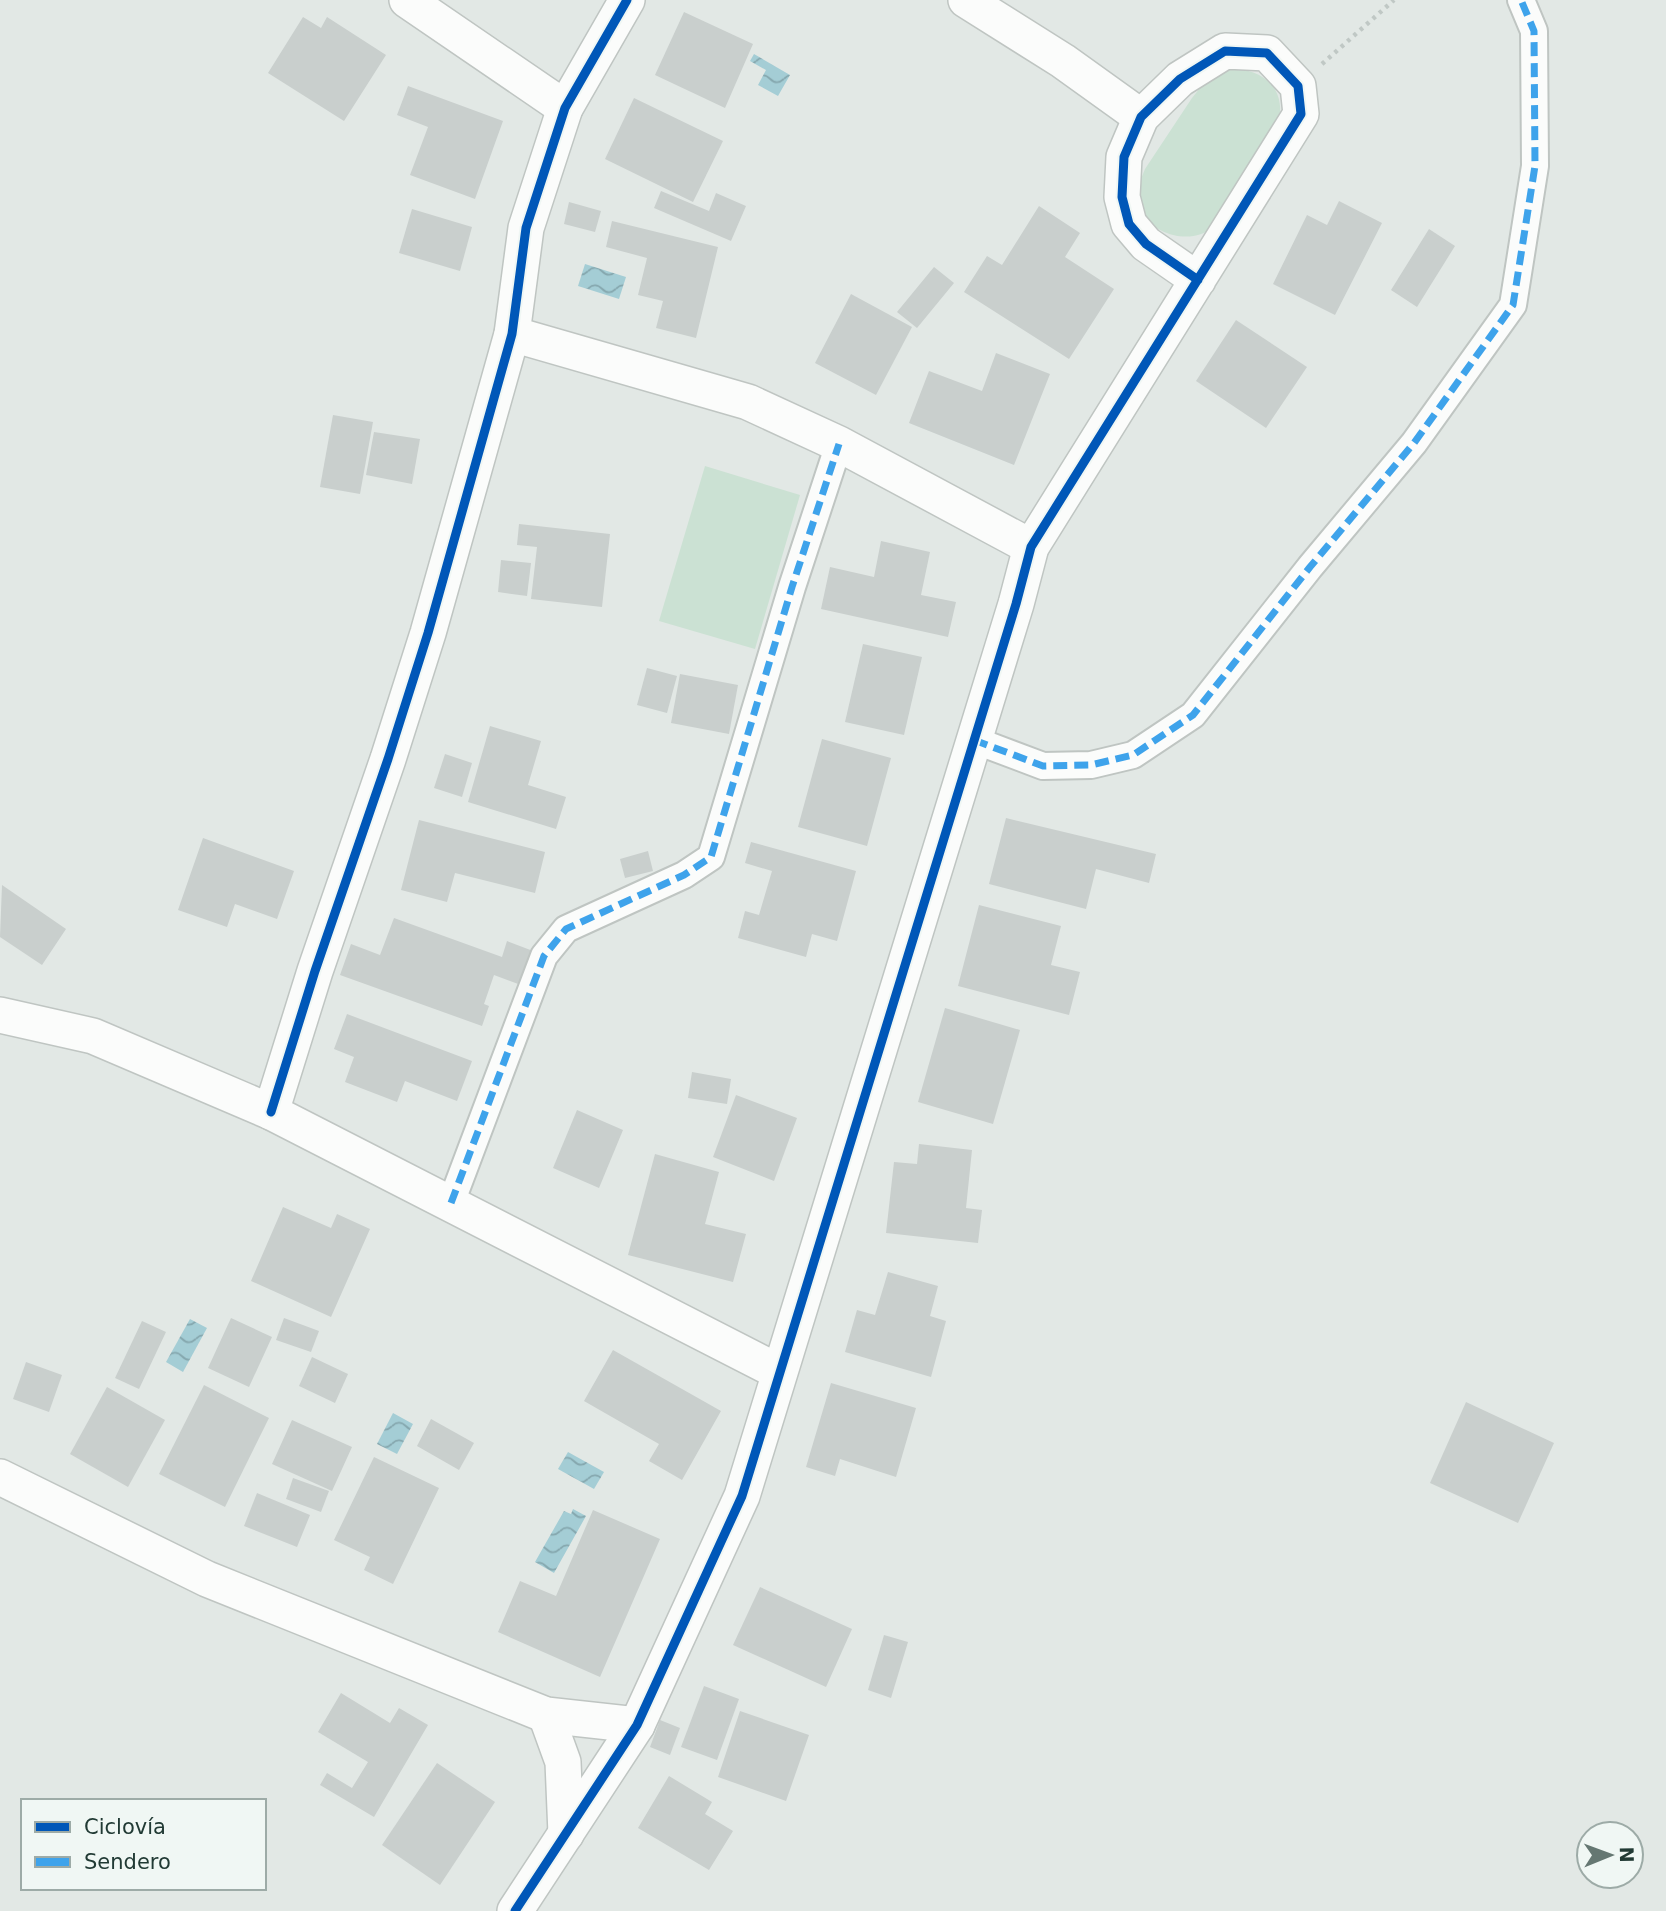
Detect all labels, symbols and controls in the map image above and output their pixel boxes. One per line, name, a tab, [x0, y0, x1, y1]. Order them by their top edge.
legend	[21, 1799, 266, 1890]
text: Ciclovía	[84, 1815, 166, 1839]
north arrow	[1575, 1820, 1645, 1890]
text: N	[1616, 1847, 1638, 1863]
text: Sendero	[84, 1850, 171, 1874]

